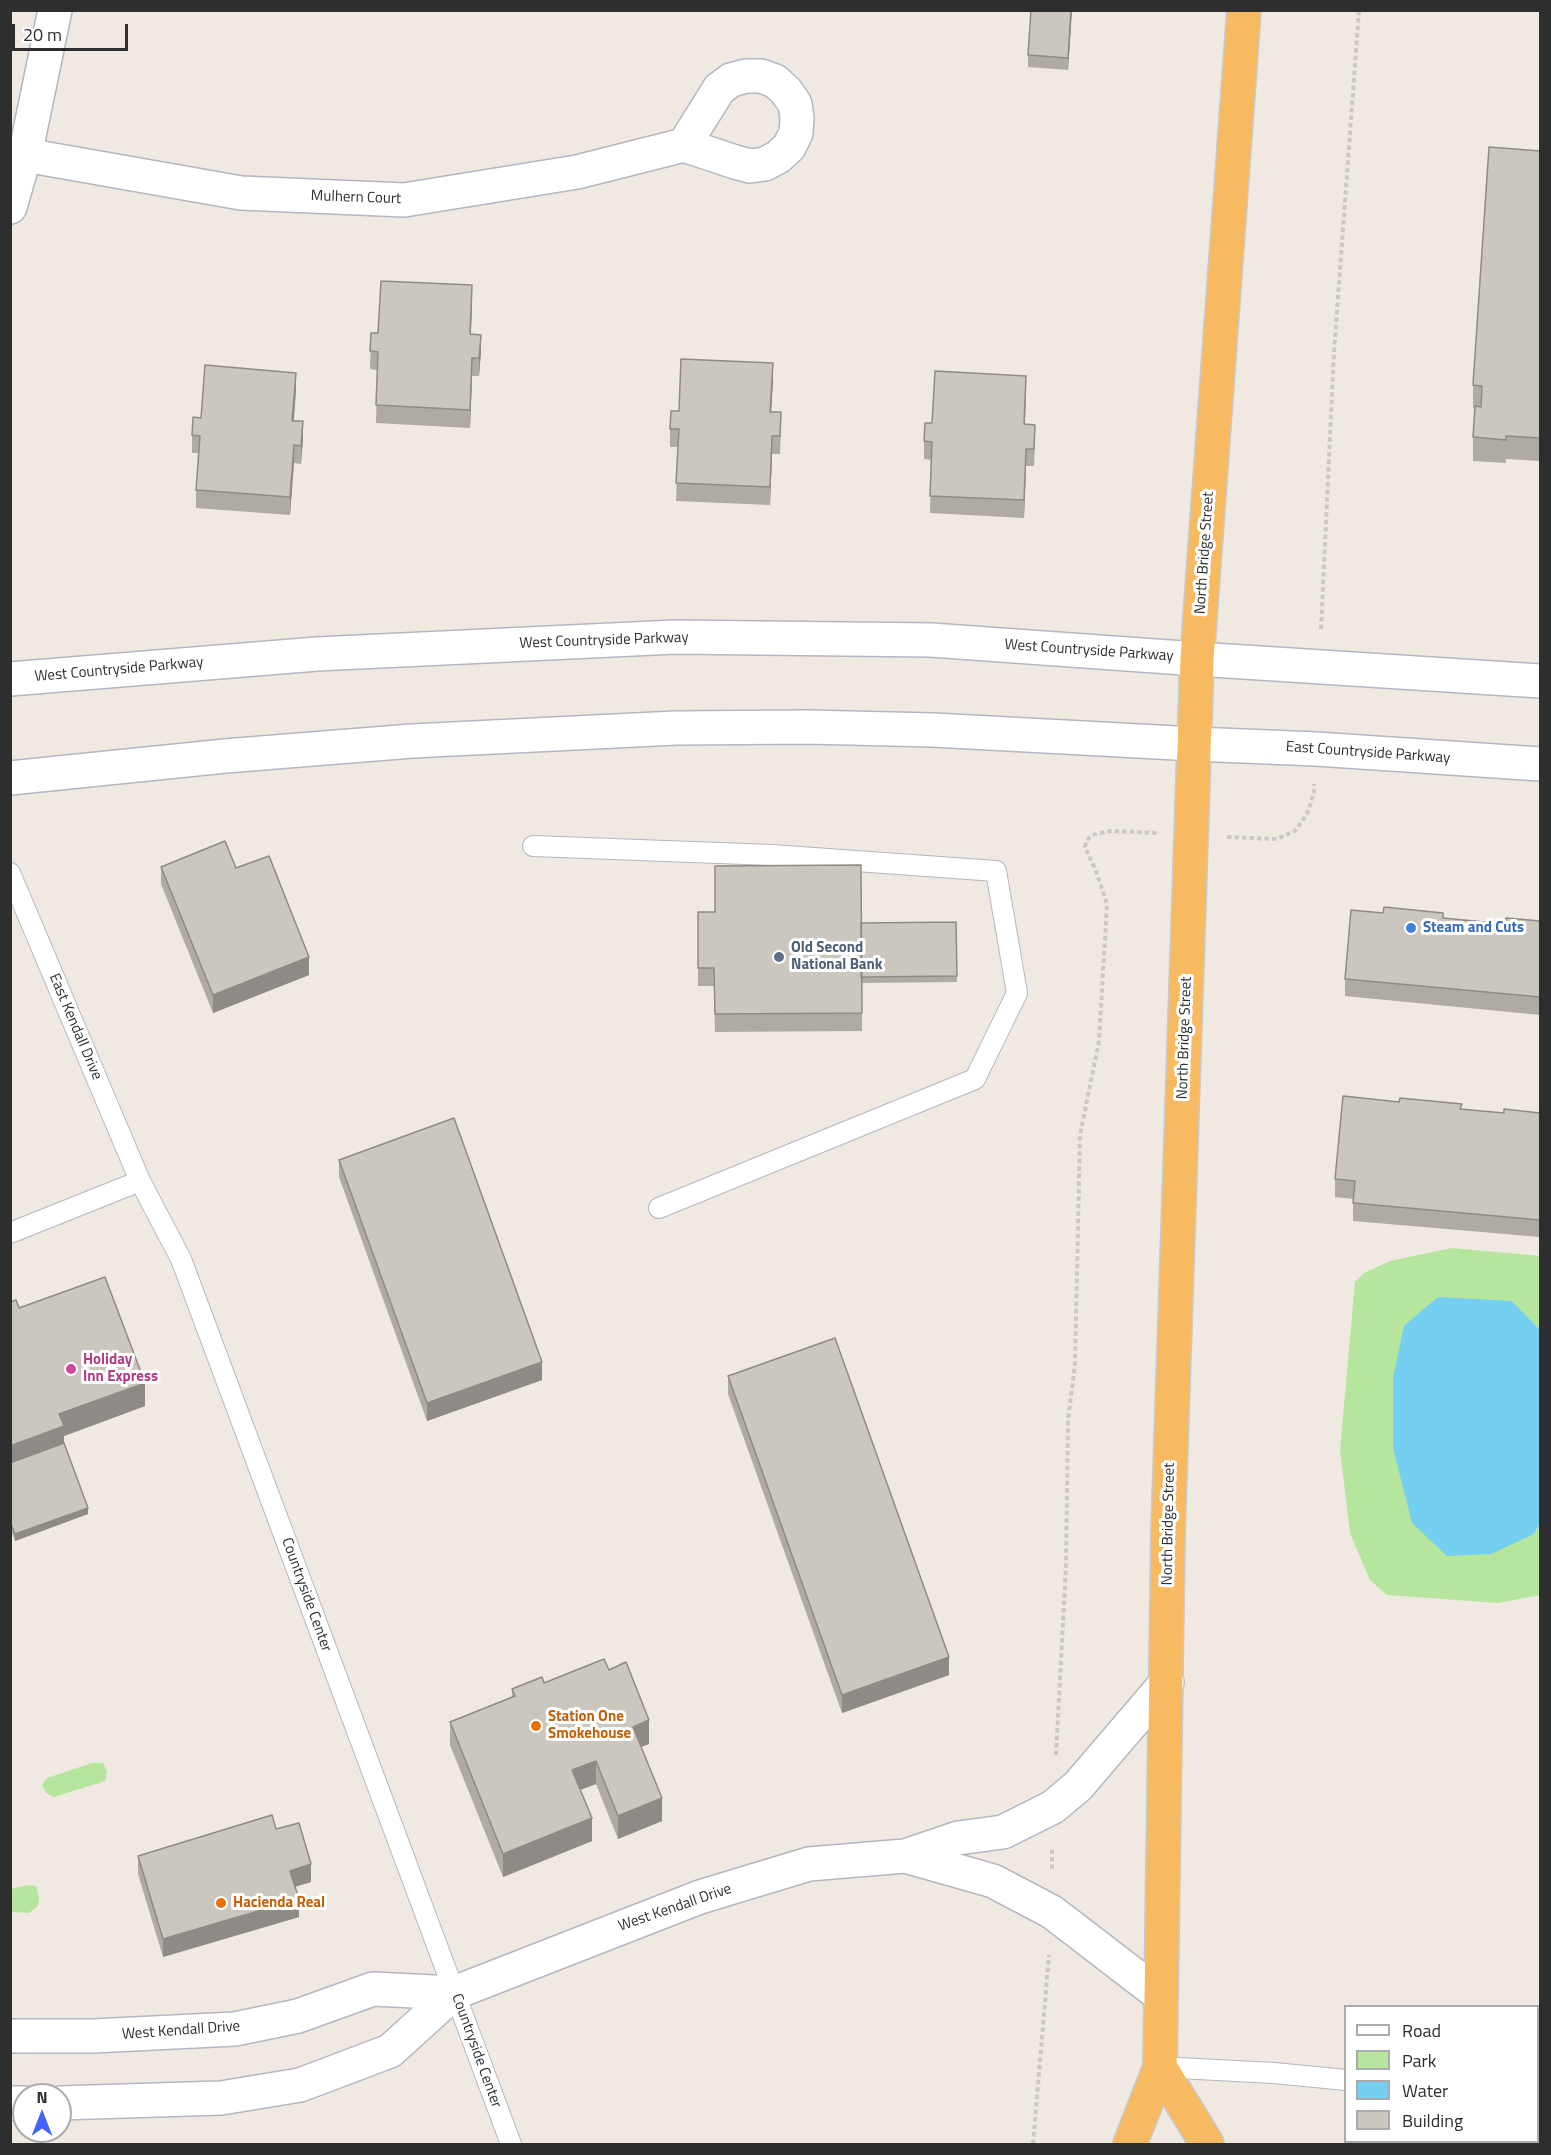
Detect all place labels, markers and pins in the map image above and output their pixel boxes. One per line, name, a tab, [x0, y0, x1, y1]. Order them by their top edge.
place label: Steam and Cuts	[1423, 919, 1524, 937]
marker: Steam and Cuts	[1404, 921, 1418, 935]
place label: Old Second National Bank	[791, 939, 882, 974]
marker: Old Second National Bank	[772, 950, 786, 964]
place label: Holiday Inn Express	[83, 1351, 158, 1386]
marker: Holiday Inn Express	[64, 1362, 78, 1376]
place label: Station One Smokehouse	[548, 1708, 631, 1743]
marker: Station One Smokehouse	[529, 1719, 543, 1733]
place label: Hacienda Real	[233, 1894, 325, 1912]
marker: Hacienda Real	[214, 1896, 228, 1910]

